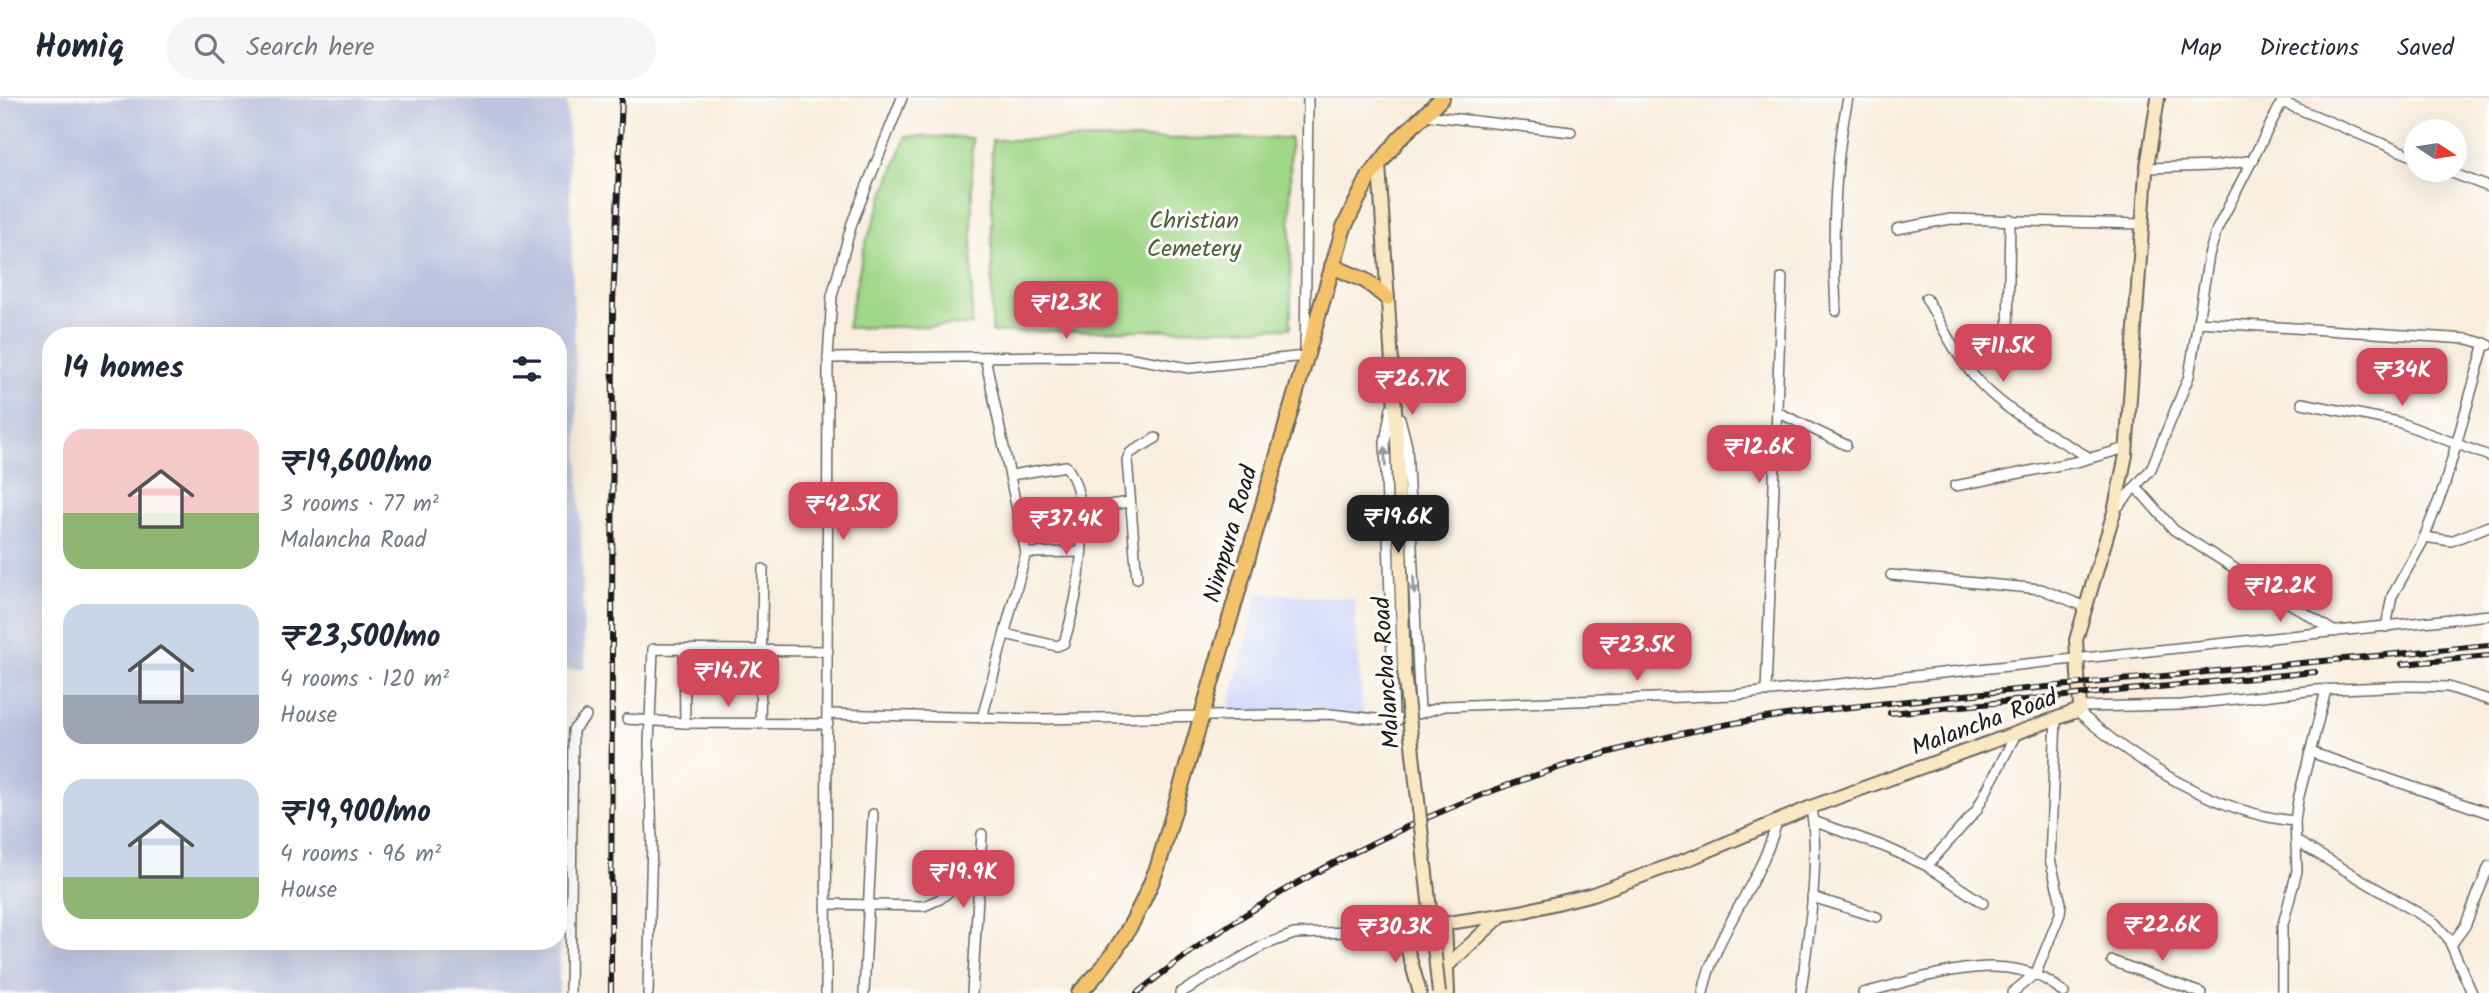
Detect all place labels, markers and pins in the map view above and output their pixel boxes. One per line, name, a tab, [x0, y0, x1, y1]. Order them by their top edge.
pin: ₹12.3K	[1009, 282, 1123, 341]
pin: ₹11.5K	[1946, 324, 2060, 384]
pin: ₹34K	[2361, 348, 2443, 408]
pin: ₹26.7K	[1355, 358, 1469, 417]
pin: ₹12.6K	[1702, 426, 1816, 485]
pin: ₹42.5K	[786, 482, 900, 542]
pin: ₹19.6K	[1341, 496, 1455, 555]
pin: ₹37.4K	[1009, 498, 1123, 557]
pin: ₹12.2K	[2223, 564, 2337, 624]
pin: ₹23.5K	[1580, 624, 1694, 683]
pin: ₹14.7K	[671, 650, 785, 709]
pin: ₹19.9K	[906, 850, 1020, 910]
pin: ₹22.6K	[2105, 904, 2219, 963]
pin: ₹30.3K	[1338, 906, 1452, 965]

